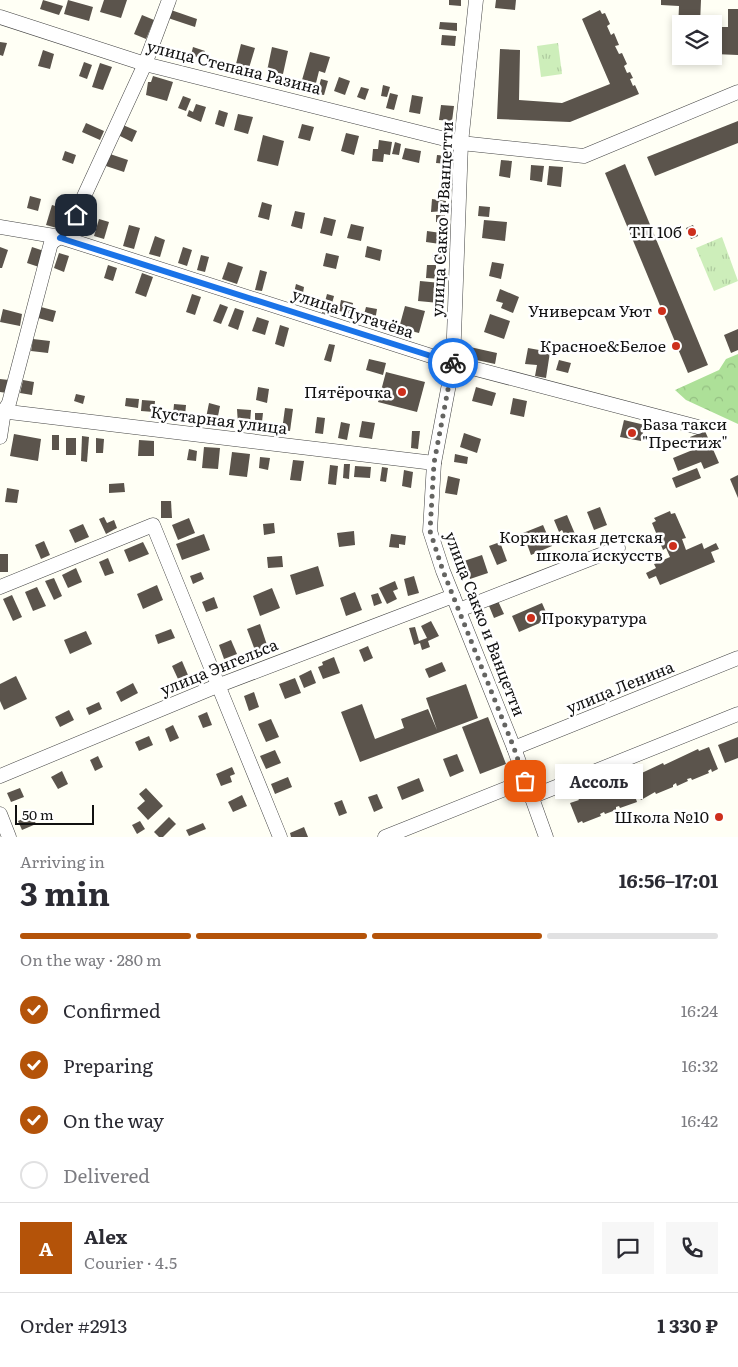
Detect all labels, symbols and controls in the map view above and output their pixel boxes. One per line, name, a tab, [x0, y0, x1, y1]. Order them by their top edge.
map controls	[672, 15, 722, 65]
button: layers	[672, 15, 722, 65]
street label: улица Степана Разина	[144, 33, 324, 99]
street label: улица Сакко и Ванцетти	[424, 120, 458, 318]
pin	[55, 194, 97, 236]
icon: home	[62, 201, 90, 229]
place label: ТП 10б	[629, 219, 682, 243]
marker: ТП 10б	[686, 226, 698, 238]
street label: улица Пугачёва	[289, 281, 418, 343]
place label: Универсам Уют	[528, 298, 652, 322]
marker: Универсам Уют	[656, 305, 668, 317]
place label: Красное&Белое	[540, 333, 666, 357]
courier	[428, 338, 478, 388]
marker: Красное&Белое	[670, 340, 682, 352]
icon: bike	[439, 349, 467, 377]
place label: Пятёрочка	[304, 379, 392, 403]
marker: Пятёрочка	[396, 386, 408, 398]
street label: Кустарная улица	[149, 399, 289, 439]
place label: База такси "Престиж"	[642, 411, 728, 453]
marker: База такси "Престиж"	[626, 427, 638, 439]
place label: Коркинская детская школа искусств	[499, 524, 663, 566]
street label: улица Сакко и Ванцетти	[440, 528, 532, 720]
marker: Коркинская детская школа искусств	[667, 540, 679, 552]
place label: Прокуратура	[541, 605, 647, 629]
marker: Прокуратура	[525, 612, 537, 624]
street label: улица Энгельса	[156, 631, 281, 701]
street label: улица Ленина	[562, 653, 677, 719]
pin	[504, 760, 546, 802]
callout: Ассоль	[555, 764, 642, 798]
icon: bag	[511, 767, 539, 795]
text: Ассоль	[569, 769, 629, 793]
scale bar	[15, 802, 94, 825]
text: 50 m	[22, 804, 54, 824]
place label: Школа №10	[614, 804, 709, 828]
marker: Школа №10	[713, 811, 725, 823]
text: Arriving in	[20, 849, 105, 873]
text: 16:56–17:01	[619, 866, 718, 894]
text: 3 min	[20, 868, 110, 916]
text: On the way · 280 m	[20, 947, 162, 971]
icon: check	[20, 996, 48, 1024]
text: Confirmed	[63, 996, 161, 1024]
text: 16:24	[681, 998, 718, 1022]
icon: check	[20, 1051, 48, 1079]
text: Preparing	[63, 1051, 153, 1079]
text: 16:32	[681, 1053, 718, 1077]
icon: check	[20, 1106, 48, 1134]
text: On the way	[63, 1106, 164, 1134]
text: 16:42	[681, 1108, 718, 1132]
text: Delivered	[63, 1161, 150, 1189]
text: Alex	[84, 1222, 127, 1250]
button: chat	[602, 1222, 654, 1274]
button: phone	[666, 1222, 718, 1274]
text: A	[39, 1234, 53, 1262]
text: Courier · 4.5	[84, 1250, 177, 1274]
text: Order #2913	[20, 1311, 128, 1339]
text: 1 330 ₽	[657, 1311, 718, 1339]

